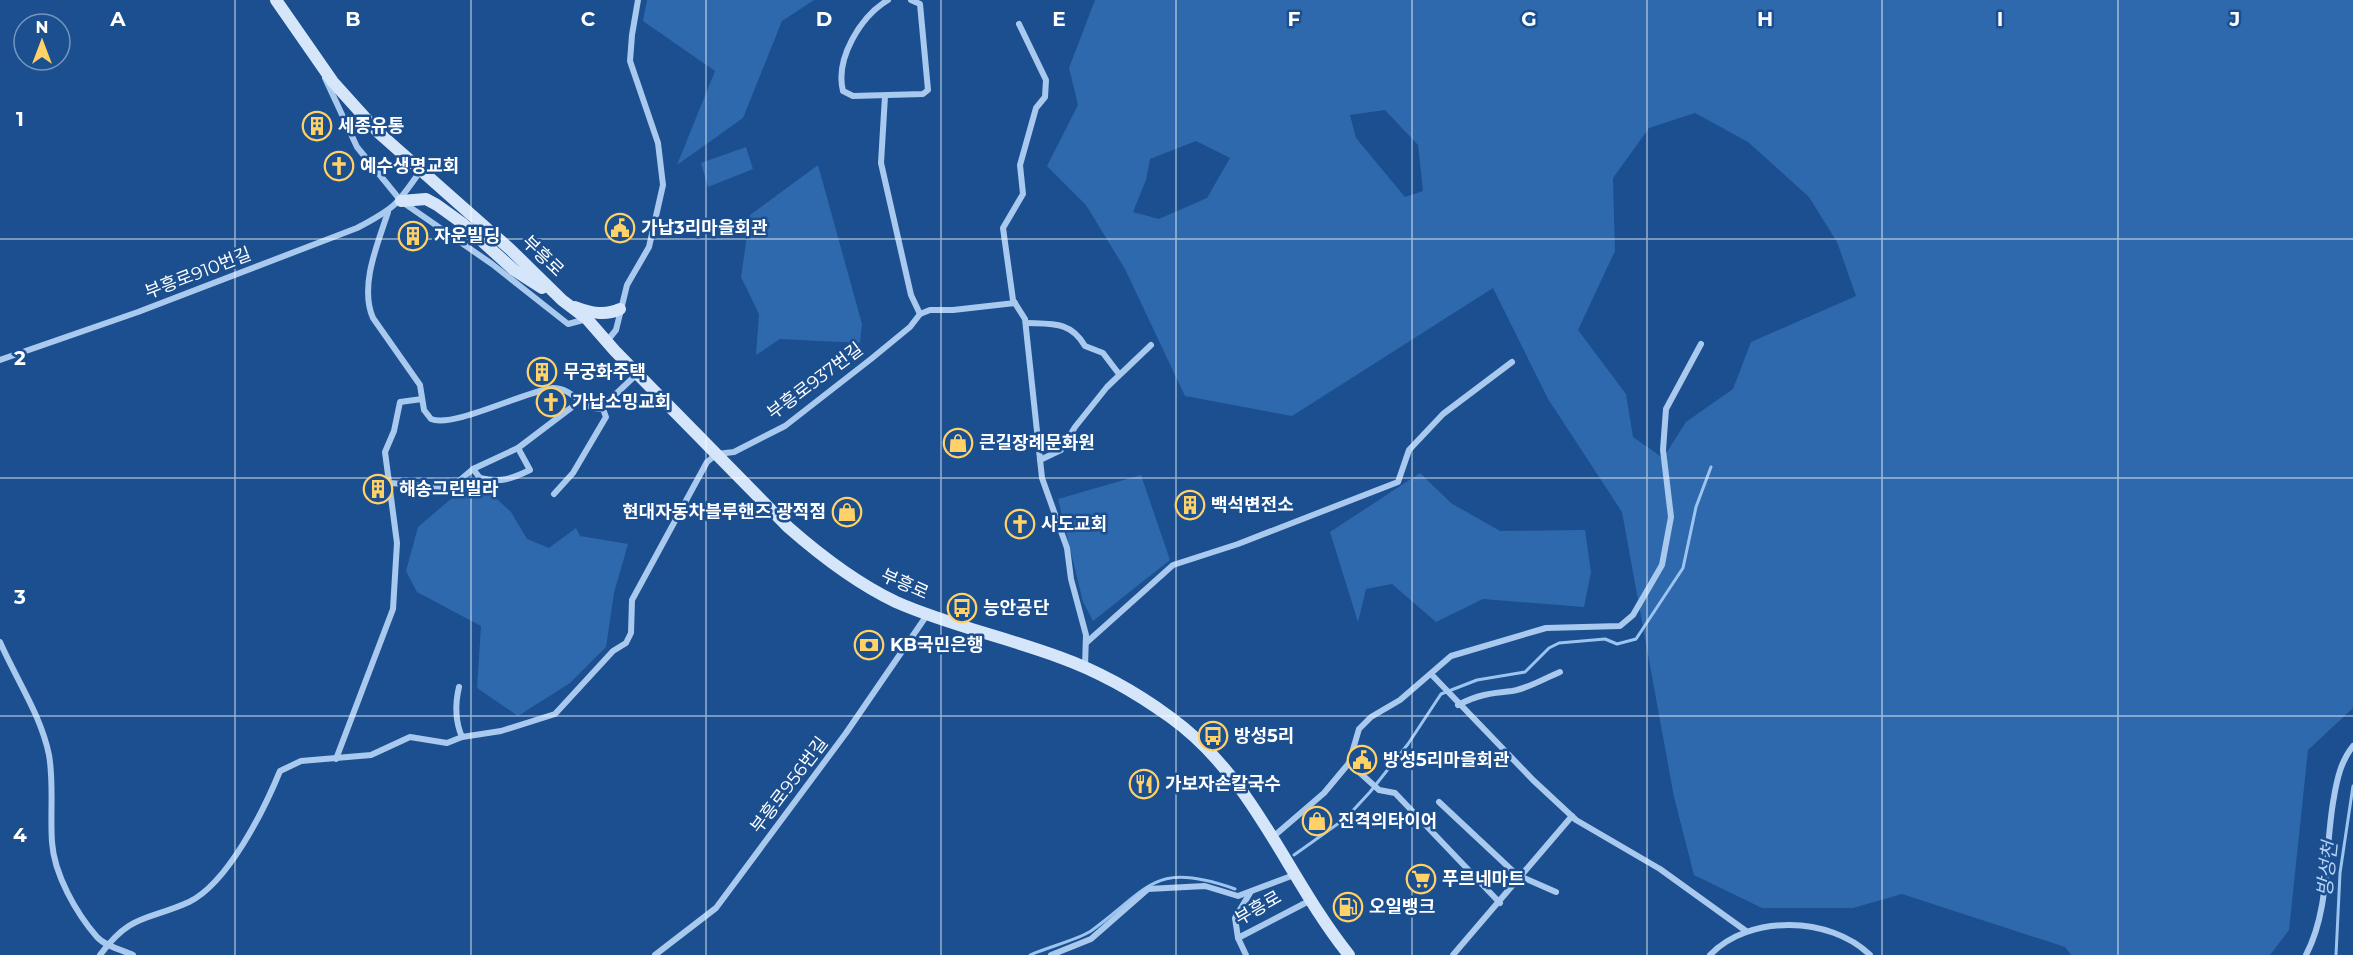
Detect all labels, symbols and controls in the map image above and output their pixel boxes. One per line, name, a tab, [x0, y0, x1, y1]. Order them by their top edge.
text: A	[109, 7, 126, 31]
text: B	[345, 7, 361, 31]
text: C	[581, 7, 596, 31]
text: D	[816, 7, 832, 31]
text: E	[1052, 7, 1066, 31]
text: F	[1288, 7, 1301, 31]
text: G	[1521, 7, 1537, 31]
text: H	[1757, 7, 1773, 31]
text: I	[1997, 7, 2003, 31]
text: J	[2229, 7, 2240, 31]
north arrow	[12, 12, 72, 72]
text: N	[36, 18, 48, 37]
text: 1	[16, 107, 24, 131]
building icon: 세종유통	[301, 110, 333, 142]
place label: 세종유통	[338, 115, 404, 137]
church icon: 예수생명교회	[323, 150, 355, 182]
place label: 예수생명교회	[360, 155, 459, 177]
public building icon: 가납3리마을회관	[604, 212, 636, 244]
place label: 가납3리마을회관	[641, 217, 768, 239]
building icon: 자운빌딩	[397, 220, 429, 252]
place label: 자운빌딩	[434, 225, 500, 247]
street label: 부흥로	[517, 231, 569, 281]
street label: 부흥로910번길	[142, 243, 254, 303]
street label: 부흥로937번길	[763, 338, 867, 424]
text: 2	[14, 346, 26, 370]
building icon: 무궁화주택	[526, 356, 558, 388]
place label: 무궁화주택	[563, 361, 646, 383]
church icon: 가납소밍교회	[535, 386, 567, 418]
place label: 가납소밍교회	[572, 391, 671, 413]
shop icon: 큰길장례문화원	[942, 427, 974, 459]
place label: 큰길장례문화원	[979, 432, 1095, 454]
building icon: 해송그린빌라	[362, 473, 394, 505]
place label: 해송그린빌라	[399, 478, 499, 500]
building icon: 백석변전소	[1174, 489, 1206, 521]
place label: 백석변전소	[1211, 494, 1294, 516]
shop icon: 현대자동차블루핸즈 광적점	[831, 496, 863, 528]
place label: 현대자동차블루핸즈 광적점	[622, 501, 826, 523]
church icon: 사도교회	[1004, 508, 1036, 540]
place label: 사도교회	[1041, 513, 1107, 535]
street label: 부흥로	[878, 564, 932, 604]
text: 3	[13, 585, 26, 609]
bus stop icon: 능안공단	[946, 592, 978, 624]
place label: 능안공단	[983, 597, 1050, 619]
bank icon: KB국민은행	[853, 629, 885, 661]
place label: KB국민은행	[890, 634, 983, 656]
bus stop icon: 방성5리	[1197, 720, 1229, 752]
place label: 방성5리	[1234, 725, 1294, 747]
street label: 부흥로956번길	[746, 732, 832, 838]
public building icon: 방성5리마을회관	[1346, 744, 1378, 776]
place label: 방성5리마을회관	[1383, 749, 1510, 771]
restaurant icon: 가보자손칼국수	[1128, 768, 1160, 800]
place label: 가보자손칼국수	[1165, 773, 1281, 795]
shop icon: 진격의타이어	[1301, 805, 1333, 837]
place label: 진격의타이어	[1338, 810, 1437, 832]
text: 4	[13, 823, 27, 847]
water label: 방성천	[2312, 838, 2342, 898]
supermarket icon: 푸르네마트	[1405, 863, 1437, 895]
place label: 푸르네마트	[1442, 868, 1525, 890]
street label: 부흥로	[1231, 886, 1285, 930]
fuel station icon: 오일뱅크	[1332, 891, 1364, 923]
place label: 오일뱅크	[1369, 896, 1435, 918]

